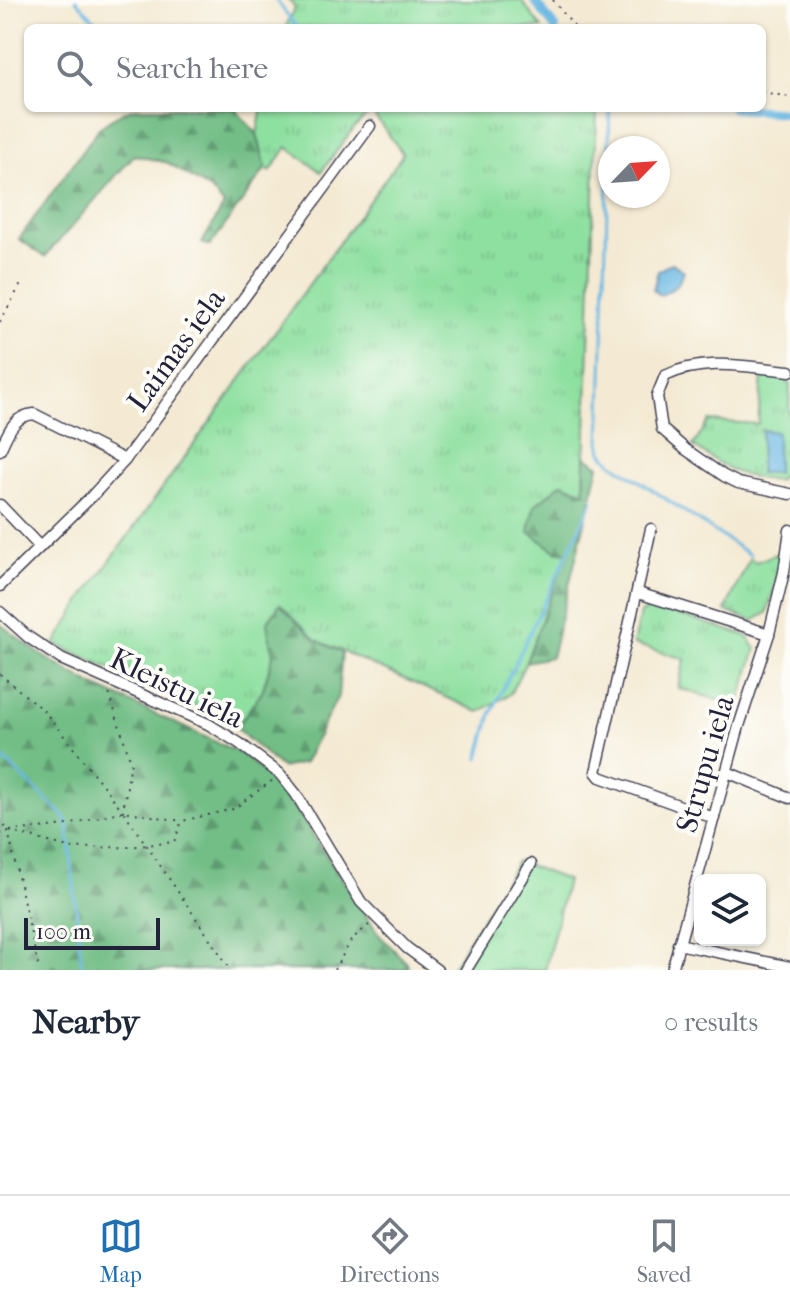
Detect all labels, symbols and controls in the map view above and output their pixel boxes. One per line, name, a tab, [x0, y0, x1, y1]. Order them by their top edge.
search box	[24, 24, 766, 112]
icon: search	[52, 46, 96, 90]
text: Search here	[116, 51, 268, 86]
north arrow	[598, 136, 670, 208]
street label: Laimas iela	[120, 281, 233, 418]
street label: Kleistu iela	[104, 641, 250, 736]
street label: Strupu iela	[669, 690, 742, 837]
map controls	[694, 874, 766, 946]
button: layers	[694, 874, 766, 946]
scale bar	[24, 914, 160, 950]
text: 100 m	[36, 919, 91, 945]
text: Nearby	[32, 1002, 139, 1042]
text: 0 results	[664, 1007, 758, 1038]
tab: Map	[99, 1214, 143, 1288]
tab: Directions	[340, 1214, 439, 1288]
tab: Saved	[637, 1214, 691, 1288]

